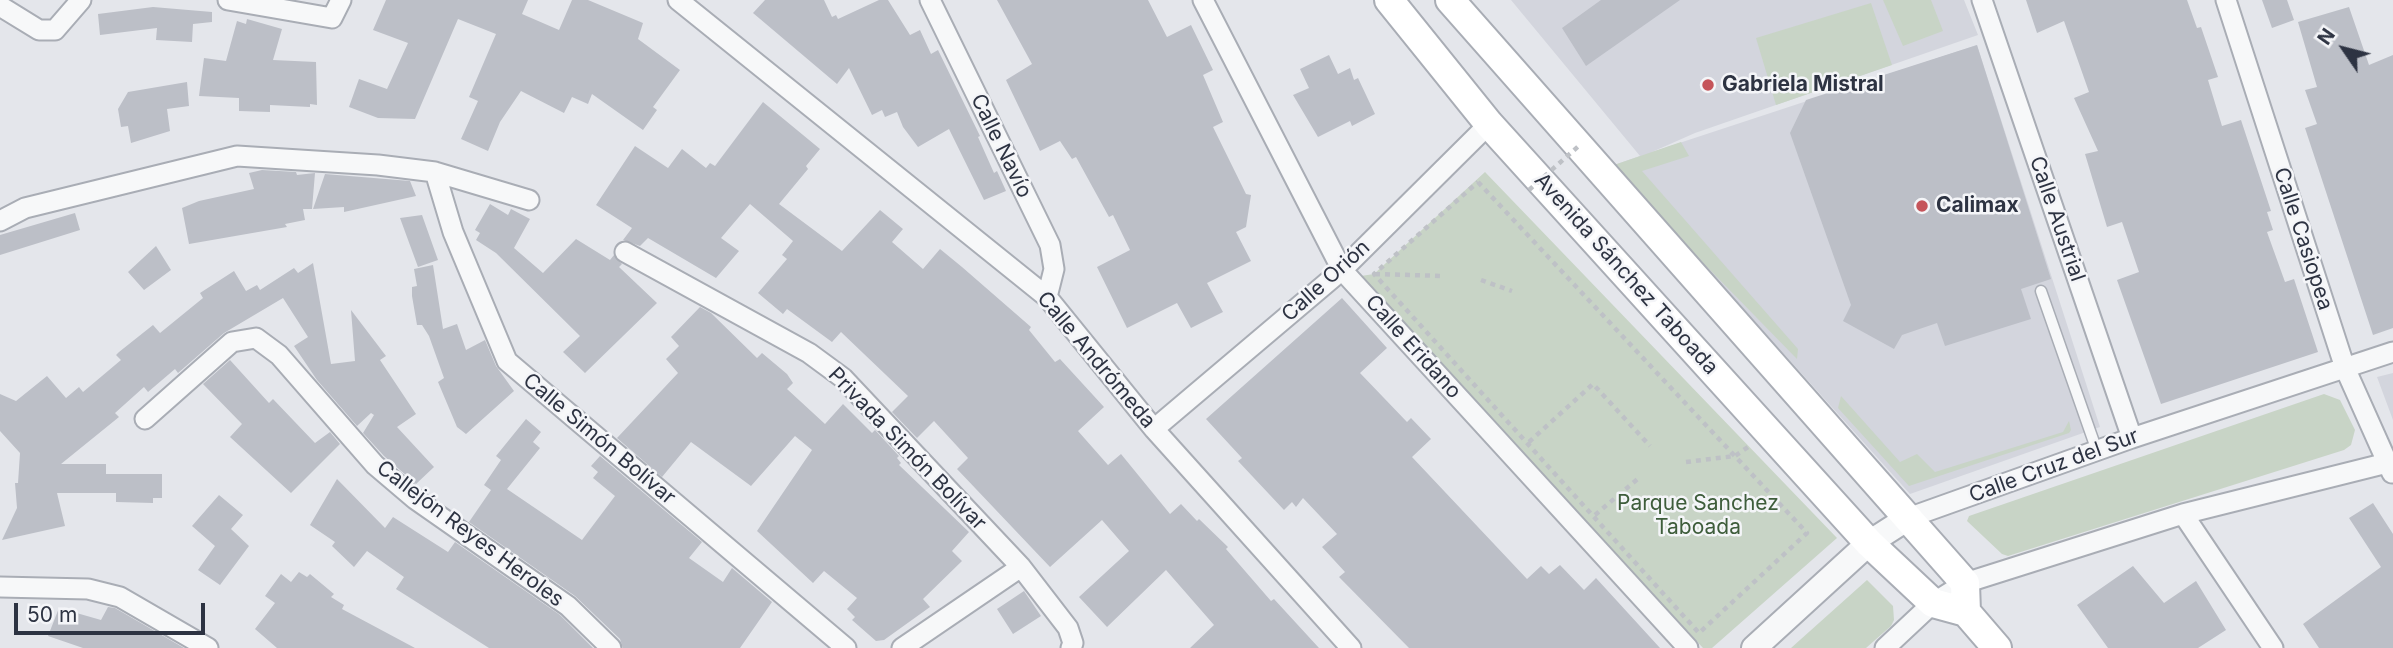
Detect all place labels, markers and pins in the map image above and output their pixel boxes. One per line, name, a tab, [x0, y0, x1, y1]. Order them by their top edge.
place label: Gabriela Mistral	[1722, 72, 1884, 98]
marker: Gabriela Mistral	[1700, 77, 1716, 93]
place label: Calimax	[1936, 193, 2019, 219]
marker: Calimax	[1914, 198, 1930, 214]

